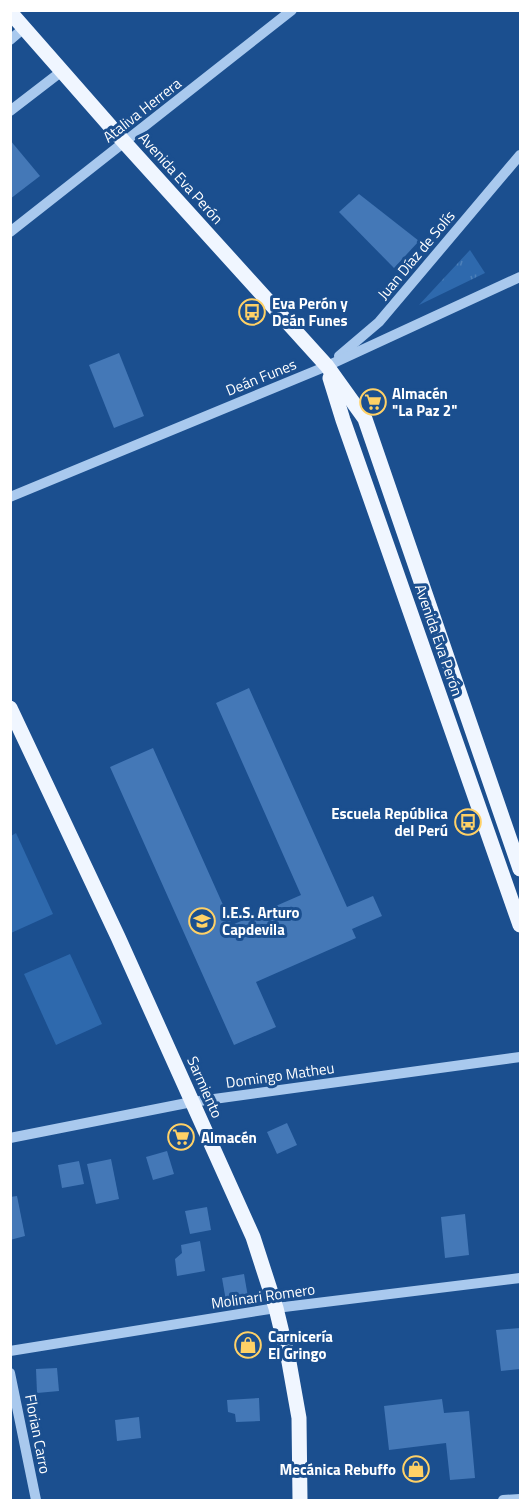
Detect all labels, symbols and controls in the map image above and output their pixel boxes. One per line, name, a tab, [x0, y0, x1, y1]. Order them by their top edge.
street label: Ataliva Herrera	[98, 72, 187, 148]
street label: Avenida Eva Perón	[133, 127, 229, 229]
street label: Juan Díaz de Solís	[372, 205, 460, 305]
place label: Eva Perón y Deán Funes	[272, 292, 348, 332]
bus stop icon: Eva Perón y Deán Funes	[237, 297, 267, 327]
street label: Deán Funes	[222, 352, 300, 402]
place label: Almacén "La Paz 2"	[392, 382, 457, 422]
supermarket icon: Almacén "La Paz 2"	[358, 387, 388, 417]
street label: Avenida Eva Perón	[409, 581, 469, 699]
place label: Escuela República del Perú	[331, 802, 448, 842]
bus stop icon: Escuela República del Perú	[453, 807, 483, 837]
place label: I.E.S. Arturo Capdevila	[222, 901, 300, 941]
school or university icon: I.E.S. Arturo Capdevila	[187, 906, 217, 936]
street label: Sarmiento	[181, 1052, 229, 1122]
street label: Domingo Matheu	[224, 1056, 336, 1094]
supermarket icon: Almacén	[166, 1122, 196, 1152]
place label: Almacén	[201, 1126, 257, 1149]
street label: Molinari Romero	[210, 1277, 316, 1315]
place label: Carnicería El Gringo	[268, 1325, 333, 1365]
shop icon: Carnicería El Gringo	[233, 1330, 263, 1360]
street label: Florian Carro	[19, 1392, 57, 1476]
shop icon: Mecánica Rebuffo	[401, 1454, 431, 1484]
place label: Mecánica Rebuffo	[279, 1458, 396, 1481]

